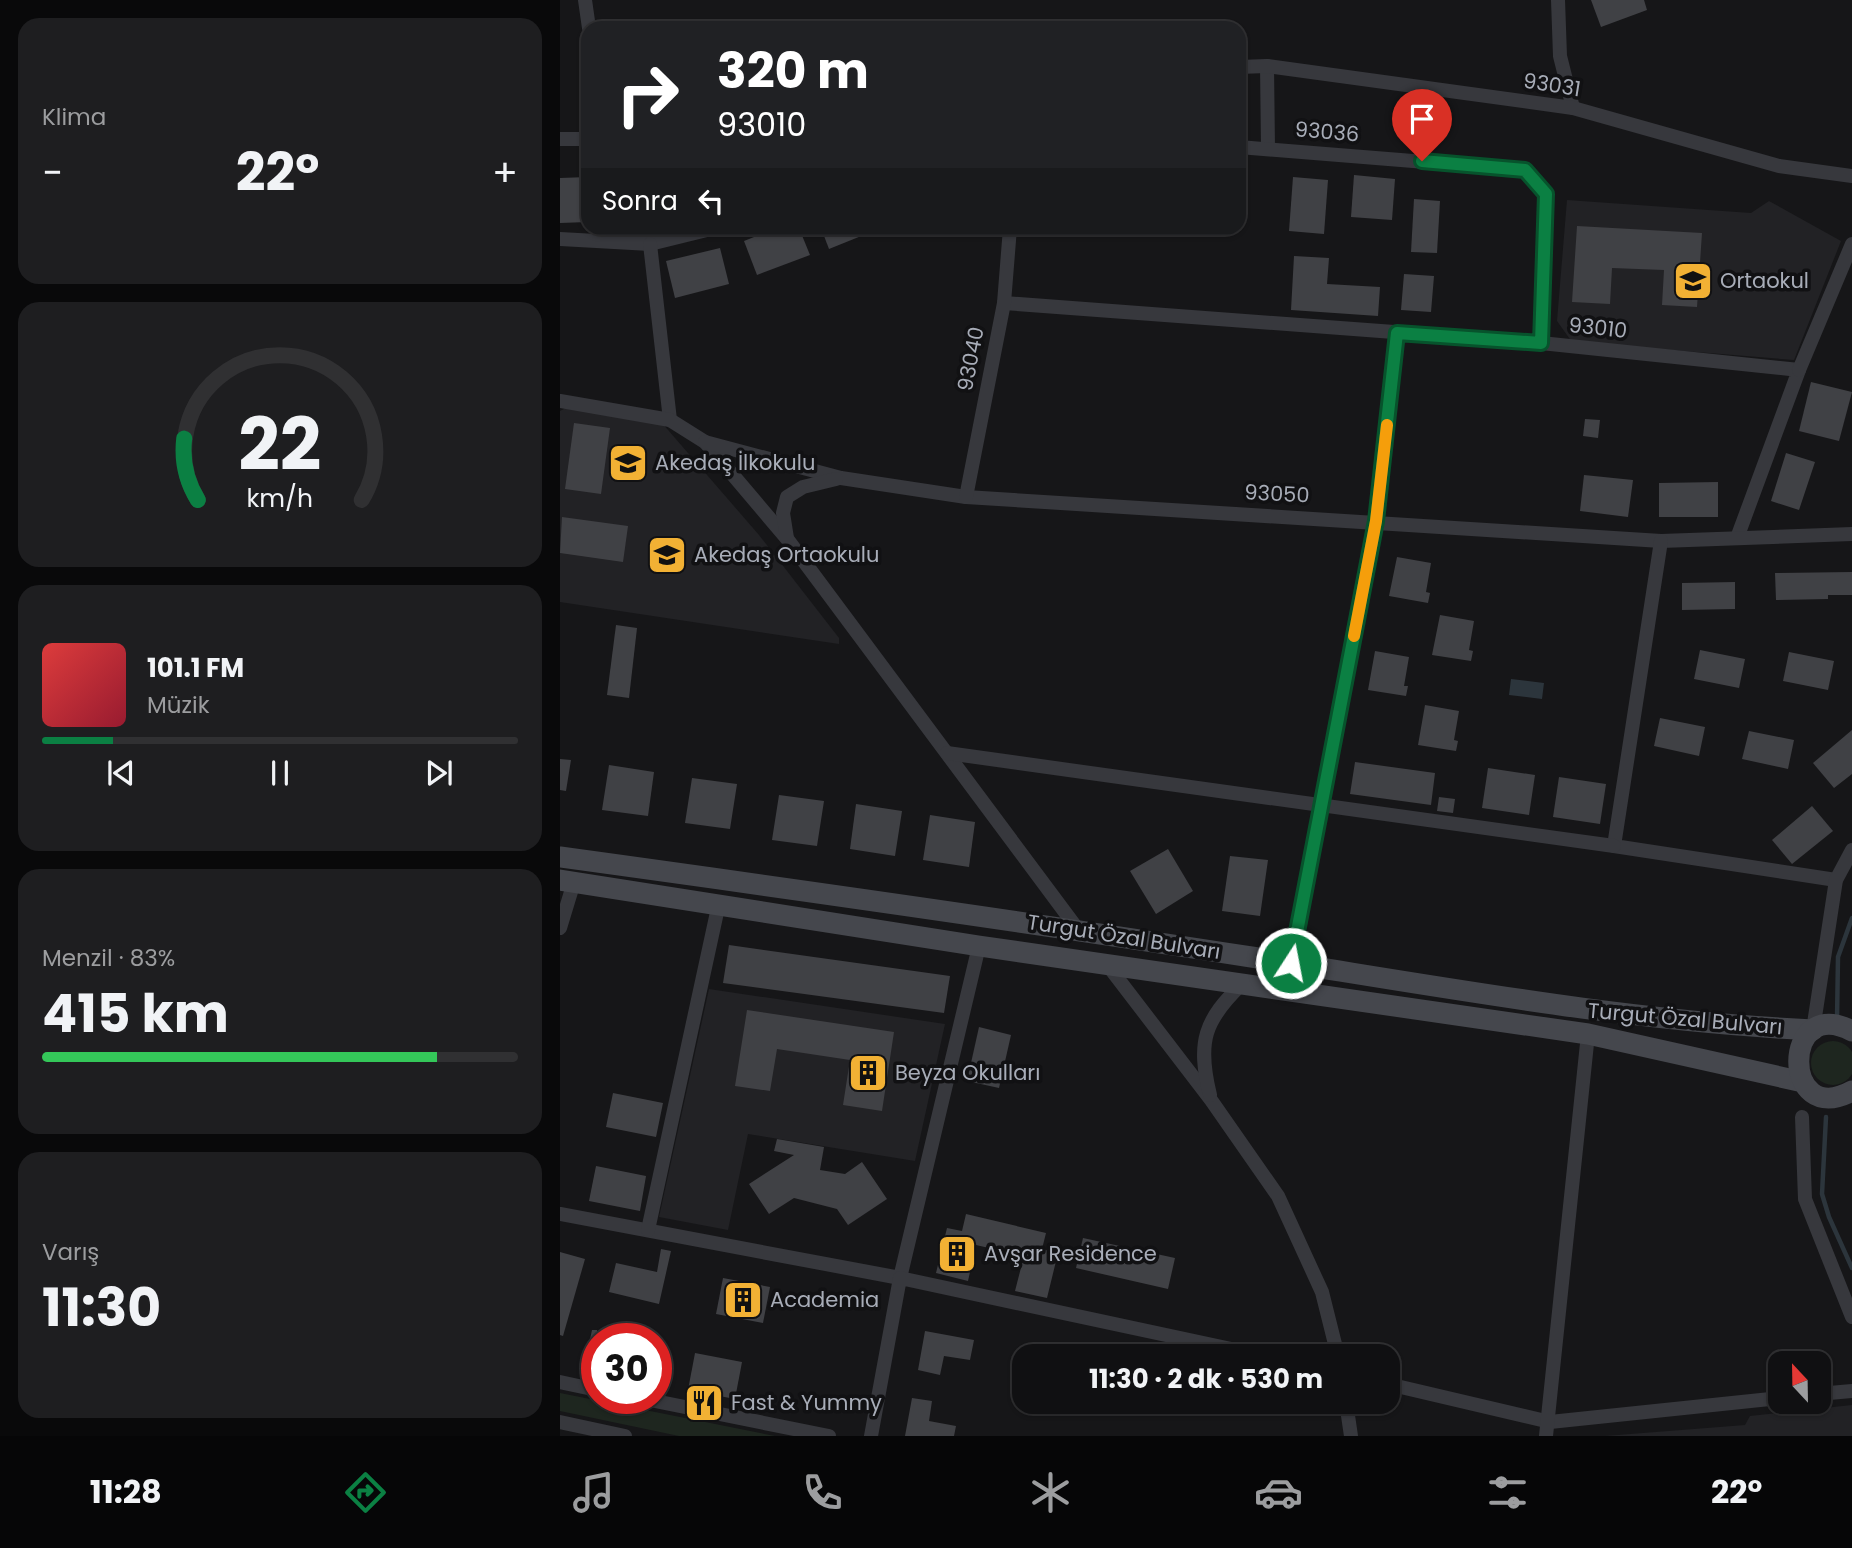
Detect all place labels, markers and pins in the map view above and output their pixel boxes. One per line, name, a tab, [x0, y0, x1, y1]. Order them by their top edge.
pin	[1392, 89, 1452, 161]
school or university icon: Ortaokul	[1672, 260, 1714, 302]
place label: Ortaokul	[1720, 266, 1809, 295]
school or university icon: Akedaş İlkokulu	[607, 442, 649, 484]
place label: Akedaş İlkokulu	[655, 448, 815, 477]
school or university icon: Akedaş Ortaokulu	[646, 534, 688, 576]
place label: Akedaş Ortaokulu	[694, 540, 879, 569]
building icon: Beyza Okulları	[847, 1052, 889, 1094]
place label: Beyza Okulları	[895, 1058, 1040, 1087]
building icon: Avşar Residence	[936, 1233, 978, 1275]
place label: Avşar Residence	[984, 1239, 1157, 1268]
building icon: Academia	[722, 1279, 764, 1321]
place label: Academia	[770, 1285, 879, 1314]
restaurant icon: Fast & Yummy	[683, 1382, 725, 1424]
place label: Fast & Yummy	[731, 1388, 882, 1417]

